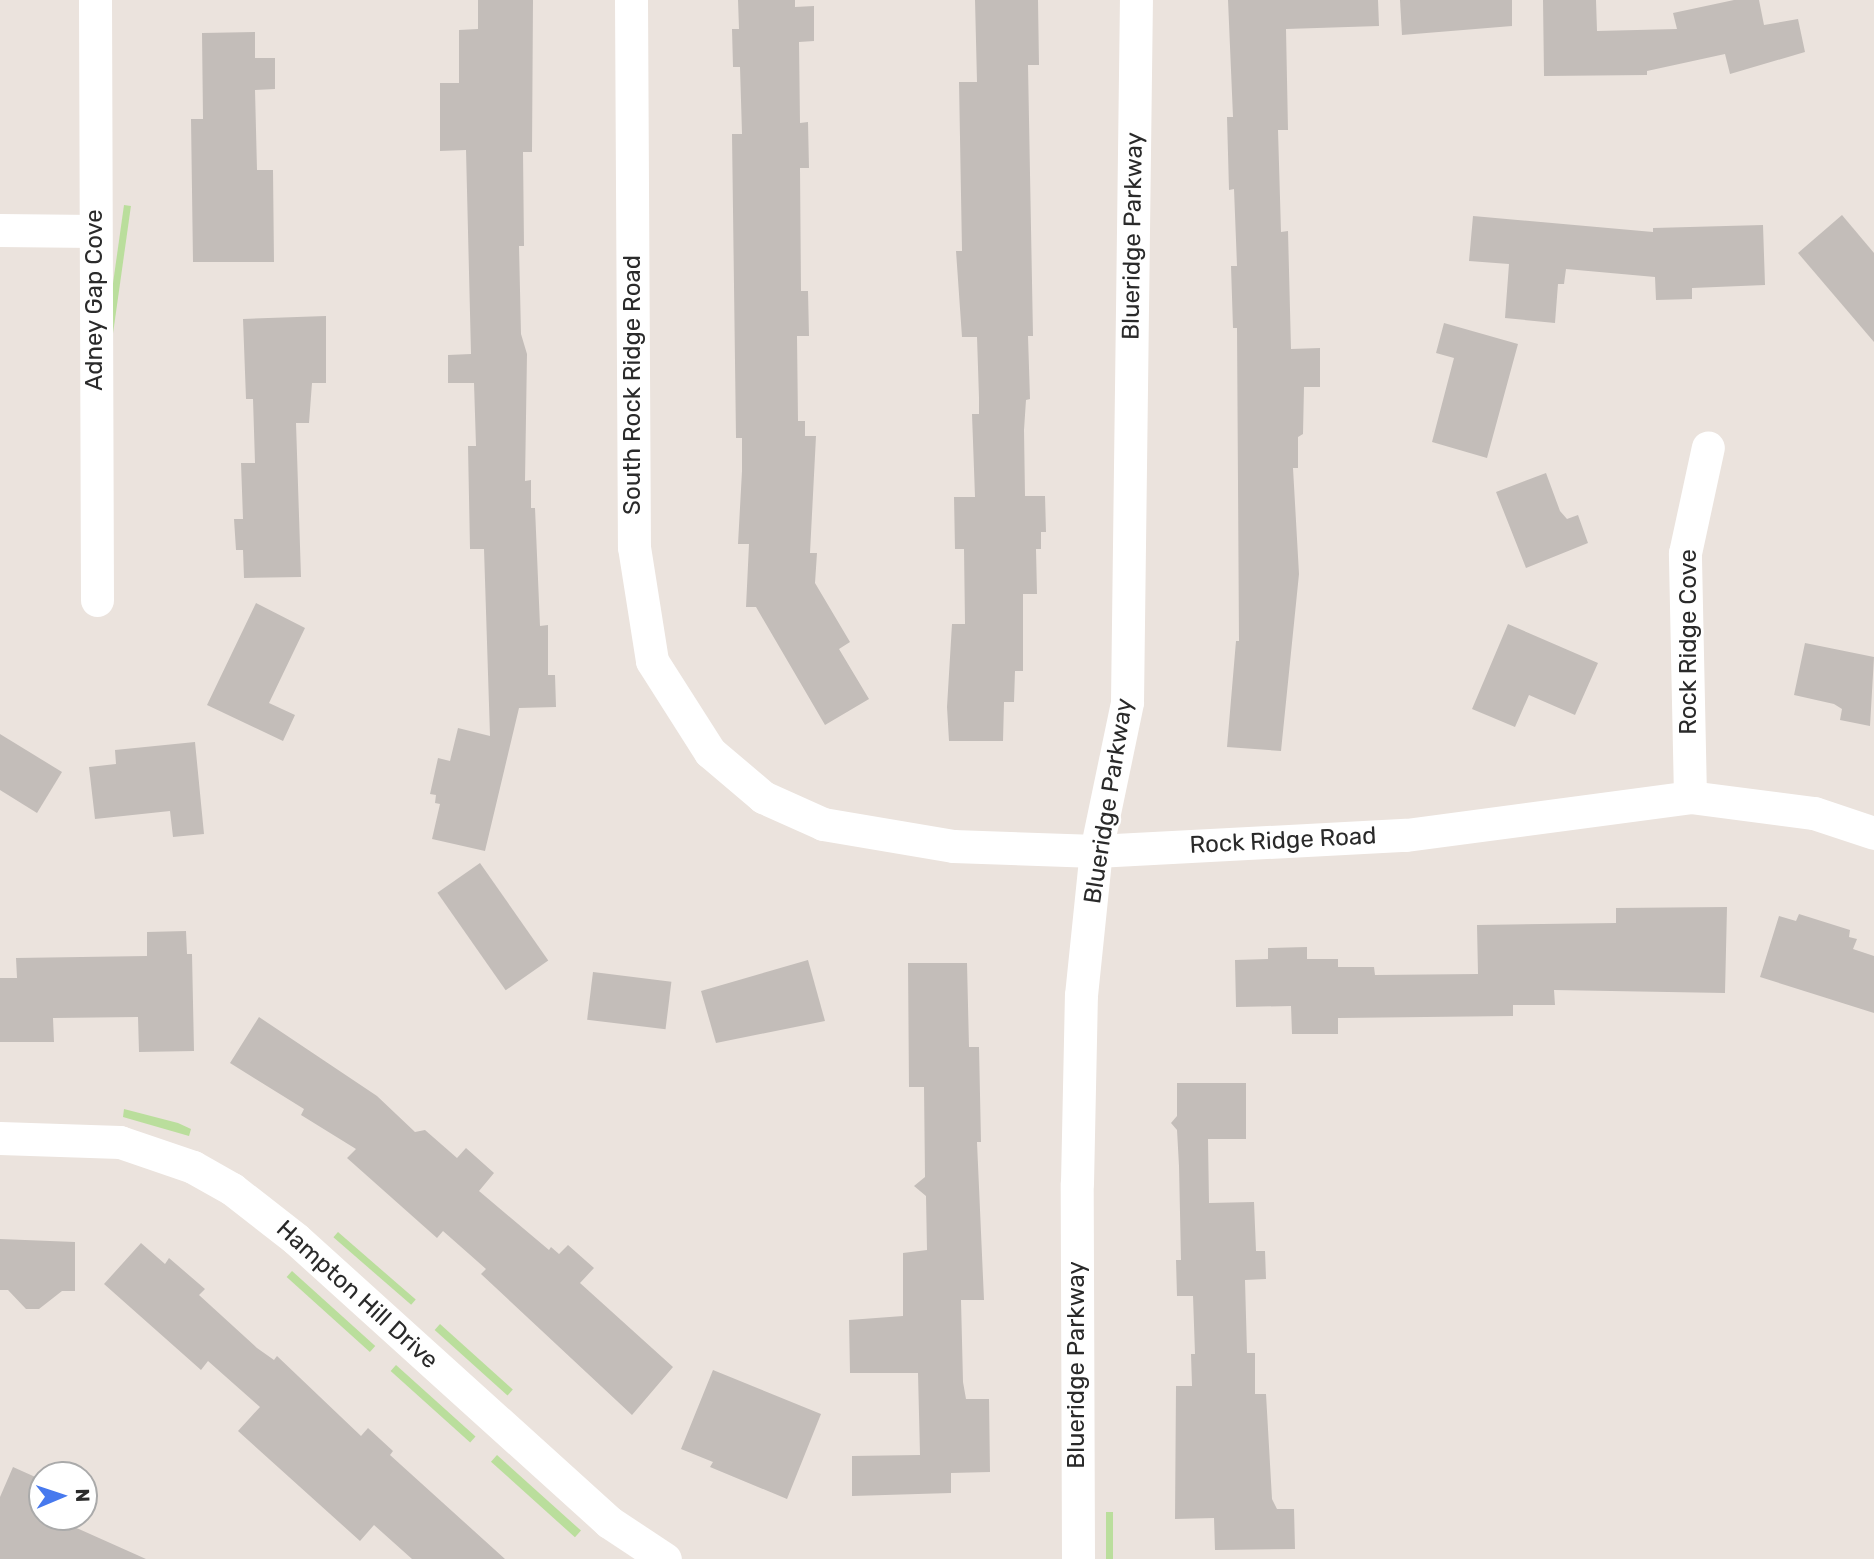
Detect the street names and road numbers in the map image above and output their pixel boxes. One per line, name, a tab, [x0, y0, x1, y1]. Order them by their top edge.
street label: Blueridge Parkway	[1117, 132, 1149, 340]
street label: Adney Gap Cove	[81, 209, 109, 391]
street label: South Rock Ridge Road	[619, 255, 647, 515]
street label: Rock Ridge Cove	[1675, 549, 1703, 735]
street label: Blueridge Parkway	[1079, 696, 1139, 906]
street label: Rock Ridge Road	[1189, 822, 1377, 860]
street label: Hampton Hill Drive	[270, 1215, 444, 1375]
street label: Blueridge Parkway	[1063, 1261, 1091, 1469]

